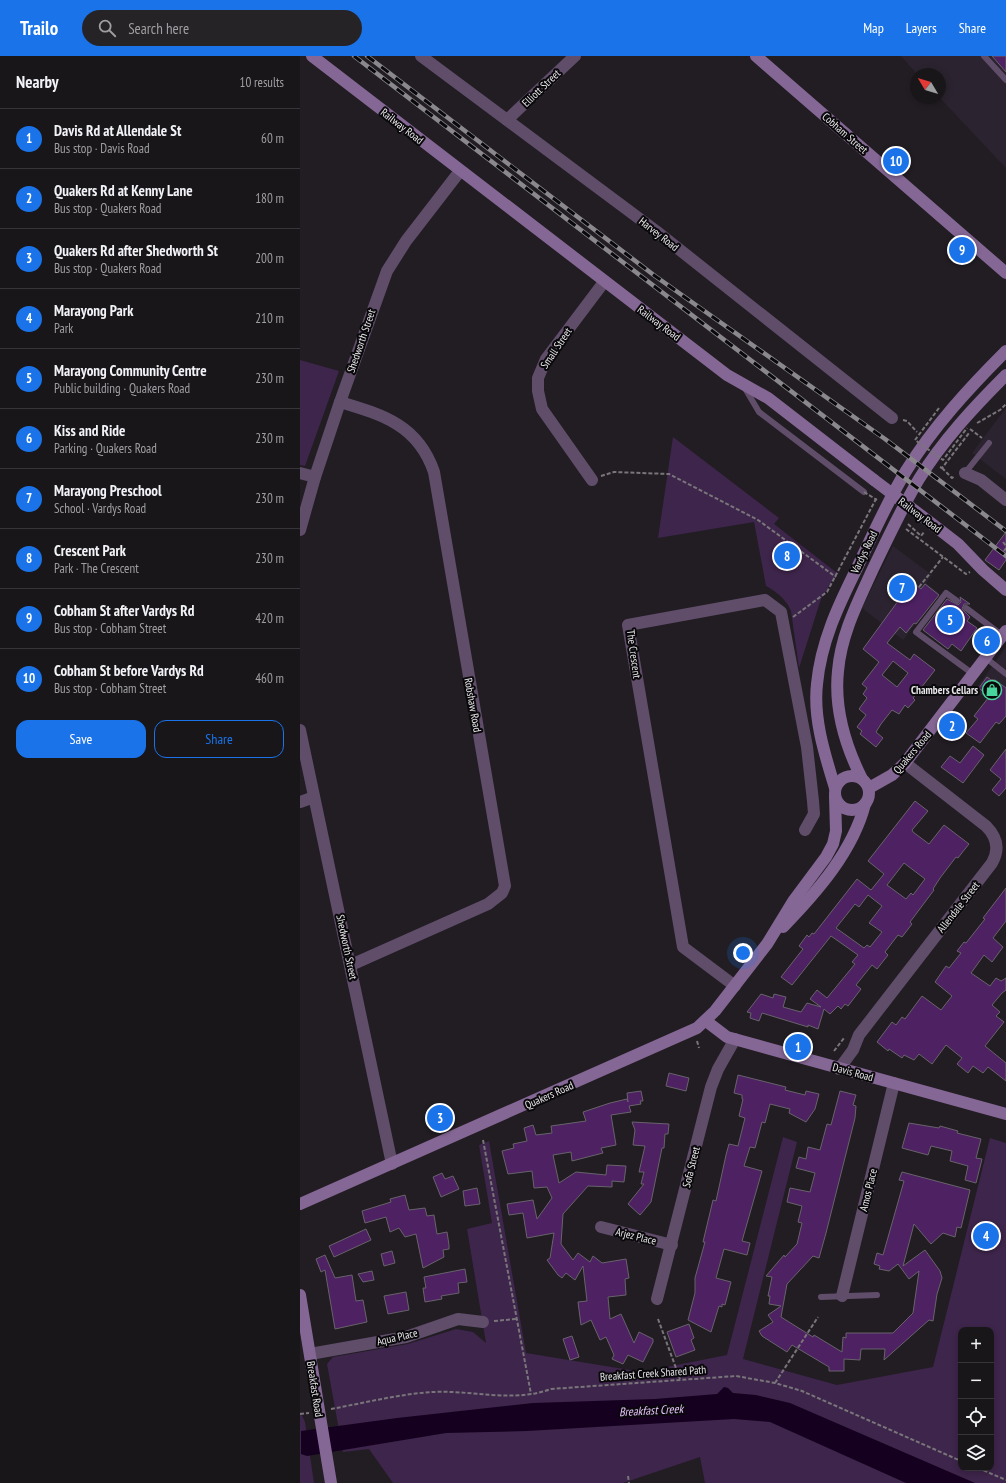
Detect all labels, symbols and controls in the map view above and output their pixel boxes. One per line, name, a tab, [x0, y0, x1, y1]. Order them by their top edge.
search box	[82, 10, 362, 46]
text: Trailo	[20, 16, 58, 40]
icon: search	[96, 17, 118, 39]
text: Search here	[128, 19, 189, 38]
text: Map	[863, 19, 884, 37]
text: Layers	[906, 19, 937, 37]
text: Share	[959, 19, 986, 37]
street label: Elliott Street	[519, 66, 563, 110]
north arrow	[910, 68, 946, 104]
text: Nearby	[16, 71, 59, 93]
text: 10 results	[240, 74, 284, 91]
street label: Railway Road	[378, 105, 426, 147]
street label: Cobham Street	[819, 109, 871, 157]
text: Davis Rd at Allendale St	[54, 121, 181, 140]
text: 1	[26, 130, 32, 147]
text: 60 m	[261, 130, 284, 147]
text: Bus stop · Davis Road	[54, 140, 150, 157]
pin: 10	[883, 146, 909, 176]
text: Quakers Rd at Kenny Lane	[54, 181, 193, 200]
text: 2	[26, 190, 32, 207]
text: 180 m	[255, 190, 284, 207]
text: Bus stop · Quakers Road	[54, 200, 161, 217]
street label: Harvey Road	[636, 214, 682, 254]
pin: 9	[949, 235, 975, 265]
text: Quakers Rd after Shedworth St	[54, 241, 218, 260]
text: 3	[26, 250, 32, 267]
text: 200 m	[255, 250, 284, 267]
text: Bus stop · Quakers Road	[54, 260, 161, 277]
text: Marayong Park	[54, 301, 133, 320]
street label: Railway Road	[635, 302, 684, 344]
street label: Shedworth Street	[344, 307, 378, 375]
text: 4	[26, 310, 32, 327]
text: 210 m	[255, 310, 284, 327]
text: Park	[54, 320, 73, 337]
street label: Small Street	[537, 325, 575, 371]
text: Marayong Community Centre	[54, 361, 207, 380]
text: 5	[26, 370, 32, 387]
text: 230 m	[255, 370, 284, 387]
text: Public building · Quakers Road	[54, 380, 190, 397]
text: Kiss and Ride	[54, 421, 125, 440]
text: 6	[26, 430, 32, 447]
text: 230 m	[255, 430, 284, 447]
text: Parking · Quakers Road	[54, 440, 157, 457]
text: Marayong Preschool	[54, 481, 162, 500]
text: 7	[26, 490, 32, 507]
text: 230 m	[255, 490, 284, 507]
street label: Railway Road	[896, 494, 945, 536]
text: School · Vardys Road	[54, 500, 146, 517]
street label: Vardys Road	[847, 528, 880, 577]
text: Crescent Park	[54, 541, 126, 560]
pin: 8	[774, 541, 800, 571]
text: 8	[26, 550, 32, 567]
text: 230 m	[255, 550, 284, 567]
text: Park · The Crescent	[54, 560, 139, 577]
pin: 7	[889, 573, 915, 603]
text: Cobham St after Vardys Rd	[54, 601, 194, 620]
pin: 5	[937, 605, 963, 635]
text: 9	[26, 610, 32, 627]
text: 420 m	[255, 610, 284, 627]
text: Bus stop · Cobham Street	[54, 620, 166, 637]
pin: 6	[974, 626, 1000, 656]
street label: The Crescent	[624, 629, 644, 679]
text: Cobham St before Vardys Rd	[54, 661, 204, 680]
text: 10	[23, 670, 35, 687]
text: 460 m	[255, 670, 284, 687]
street label: Robshaw Road	[461, 677, 485, 733]
shop icon: Chambers Cellars	[981, 679, 1003, 701]
text: Bus stop · Cobham Street	[54, 680, 166, 697]
place label: Chambers Cellars	[911, 683, 978, 697]
pin: 2	[939, 711, 965, 741]
button: Save	[16, 720, 146, 758]
button: Share	[154, 720, 284, 758]
street label: Quakers Road	[890, 728, 934, 776]
street label: Allendale Street	[934, 879, 982, 935]
street label: Shedworth Street	[333, 913, 361, 981]
your location	[733, 943, 753, 963]
pin: 1	[785, 1032, 811, 1062]
street label: Davis Road	[831, 1060, 875, 1084]
street label: Quakers Road	[523, 1078, 576, 1112]
pin: 3	[427, 1103, 453, 1133]
street label: Sofa Street	[679, 1145, 703, 1189]
street label: Amos Place	[856, 1167, 880, 1213]
pin: 4	[973, 1221, 999, 1251]
street label: Arjez Place	[614, 1224, 658, 1248]
street label: Aqua Place	[375, 1325, 419, 1348]
map controls	[958, 1327, 994, 1471]
button: +	[958, 1327, 994, 1363]
street label: Breakfast Road	[304, 1360, 326, 1418]
street label: Breakfast Creek Shared Path	[599, 1362, 707, 1384]
button: −	[958, 1363, 994, 1399]
button: locate	[958, 1399, 994, 1435]
water label: Breakfast Creek	[619, 1401, 685, 1419]
button: layers	[958, 1435, 994, 1471]

